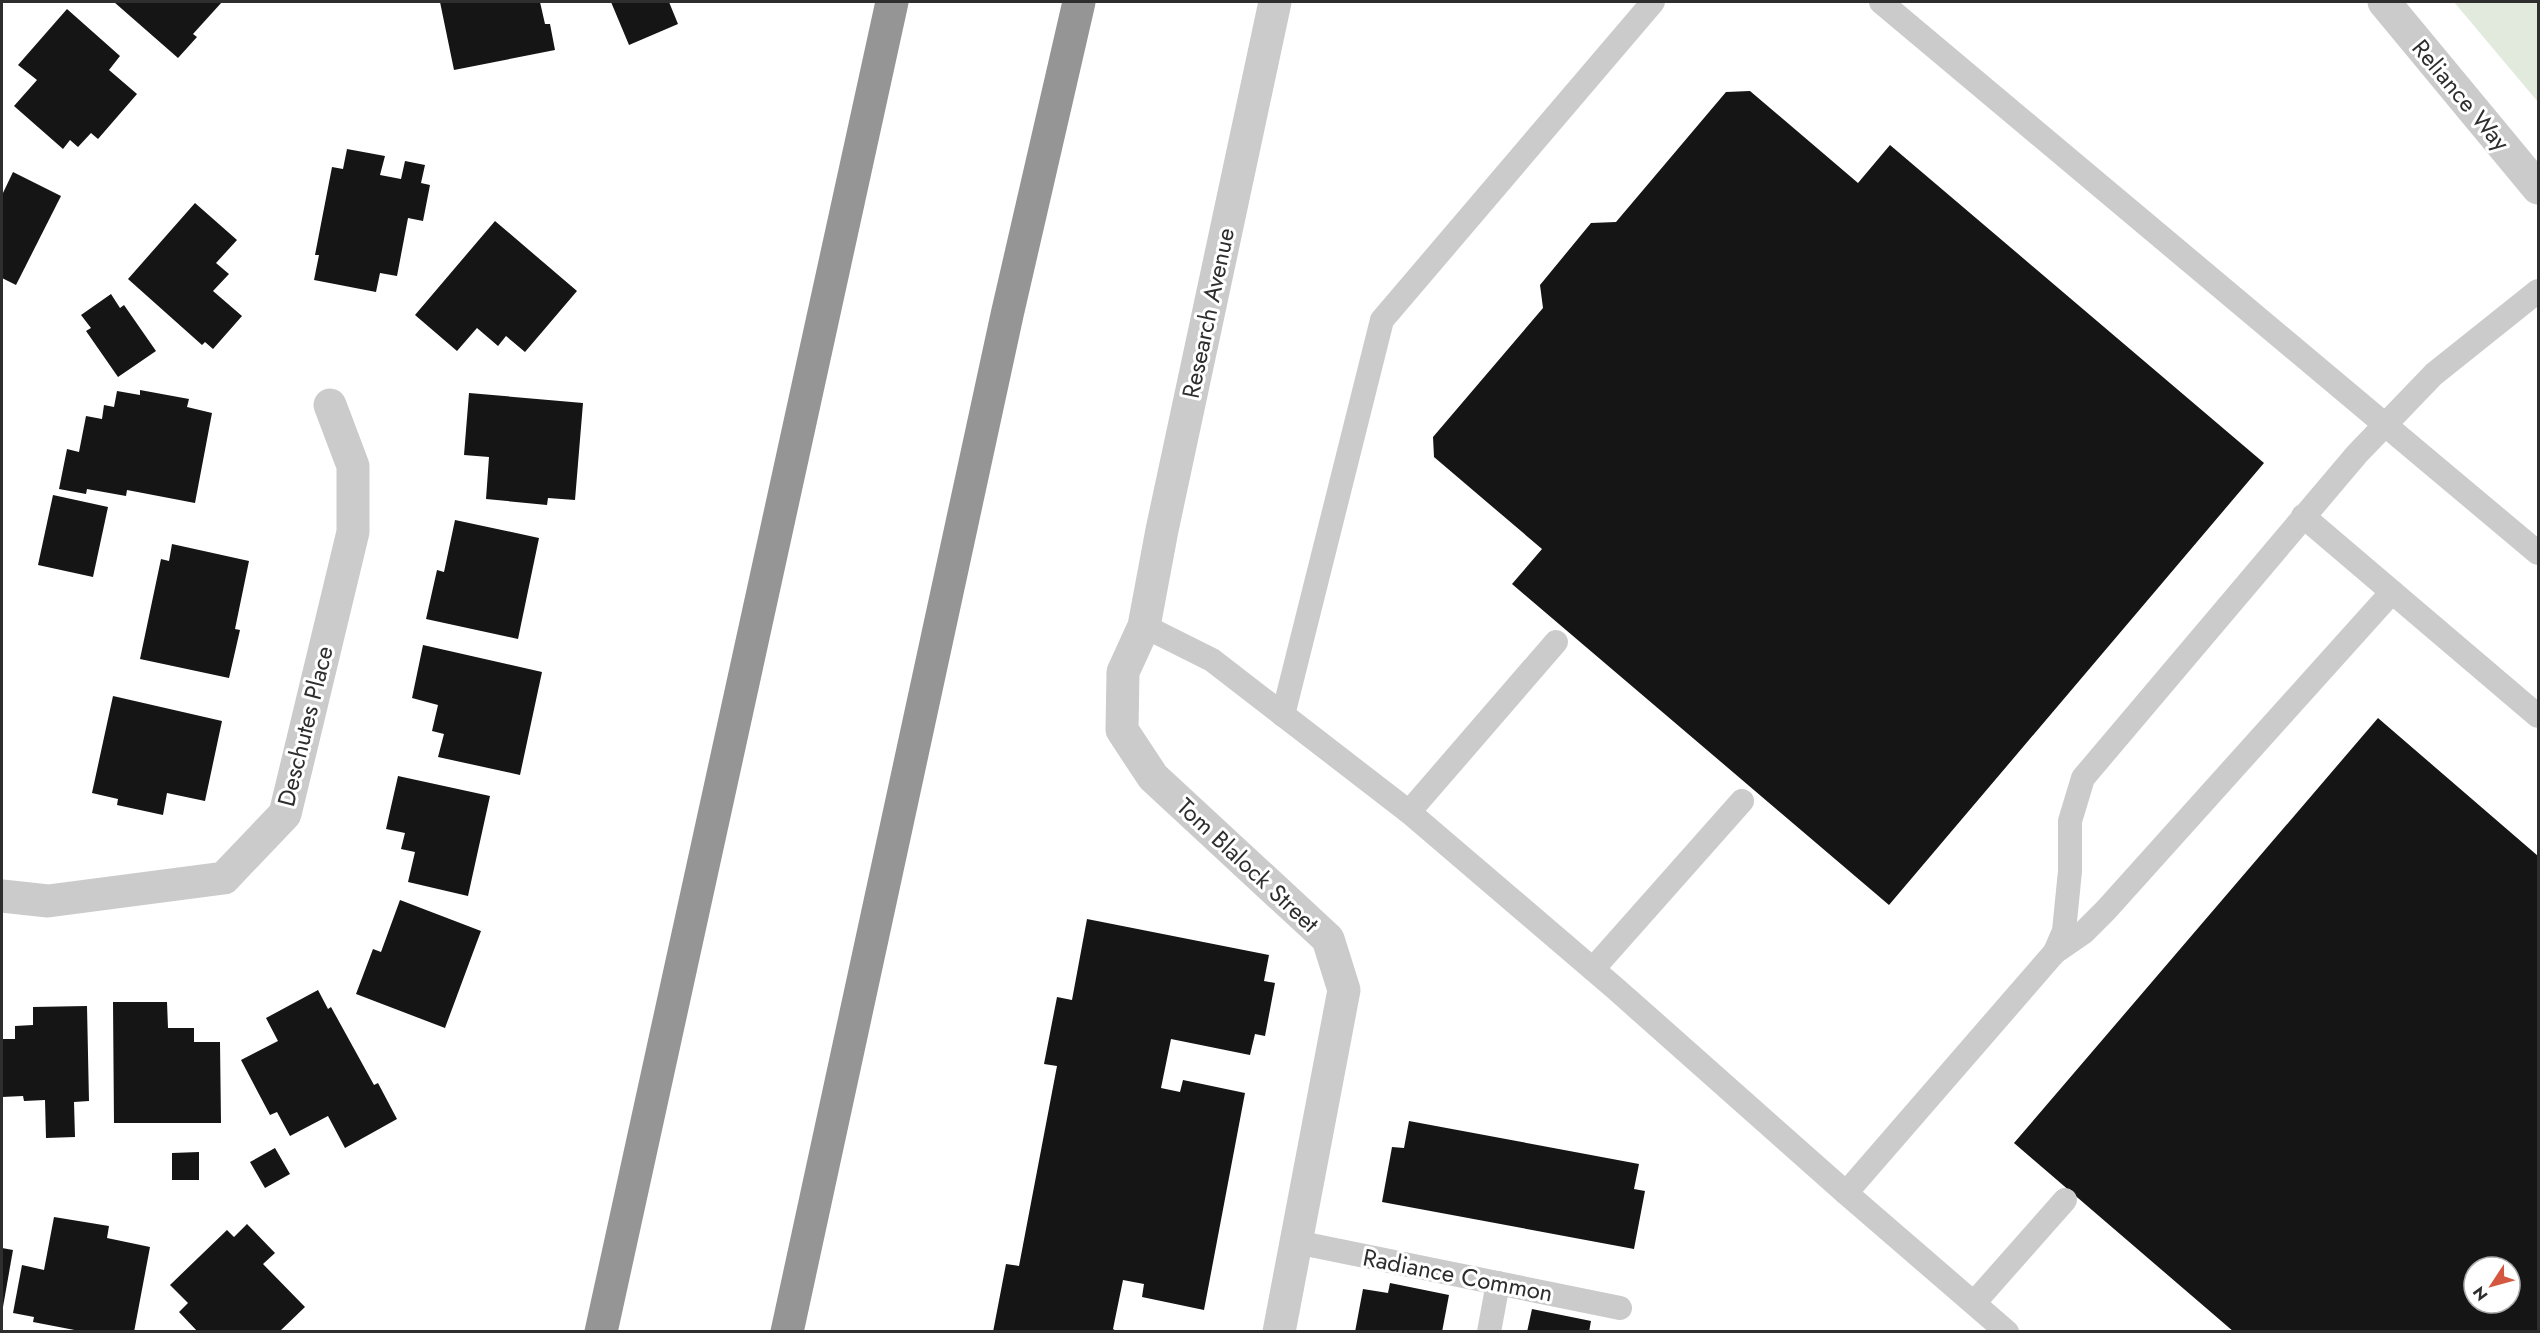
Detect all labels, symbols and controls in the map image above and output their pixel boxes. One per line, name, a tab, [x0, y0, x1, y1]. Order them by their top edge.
street label: Reliance Way	[2404, 32, 2518, 159]
street label: Research Avenue	[1173, 225, 1243, 401]
street label: Deschutes Place	[268, 642, 342, 810]
street label: Tom Blalock Street	[1169, 790, 1327, 940]
street label: Radiance Common	[1360, 1239, 1556, 1311]
north arrow	[2462, 1255, 2522, 1315]
text: N	[2467, 1282, 2493, 1305]

